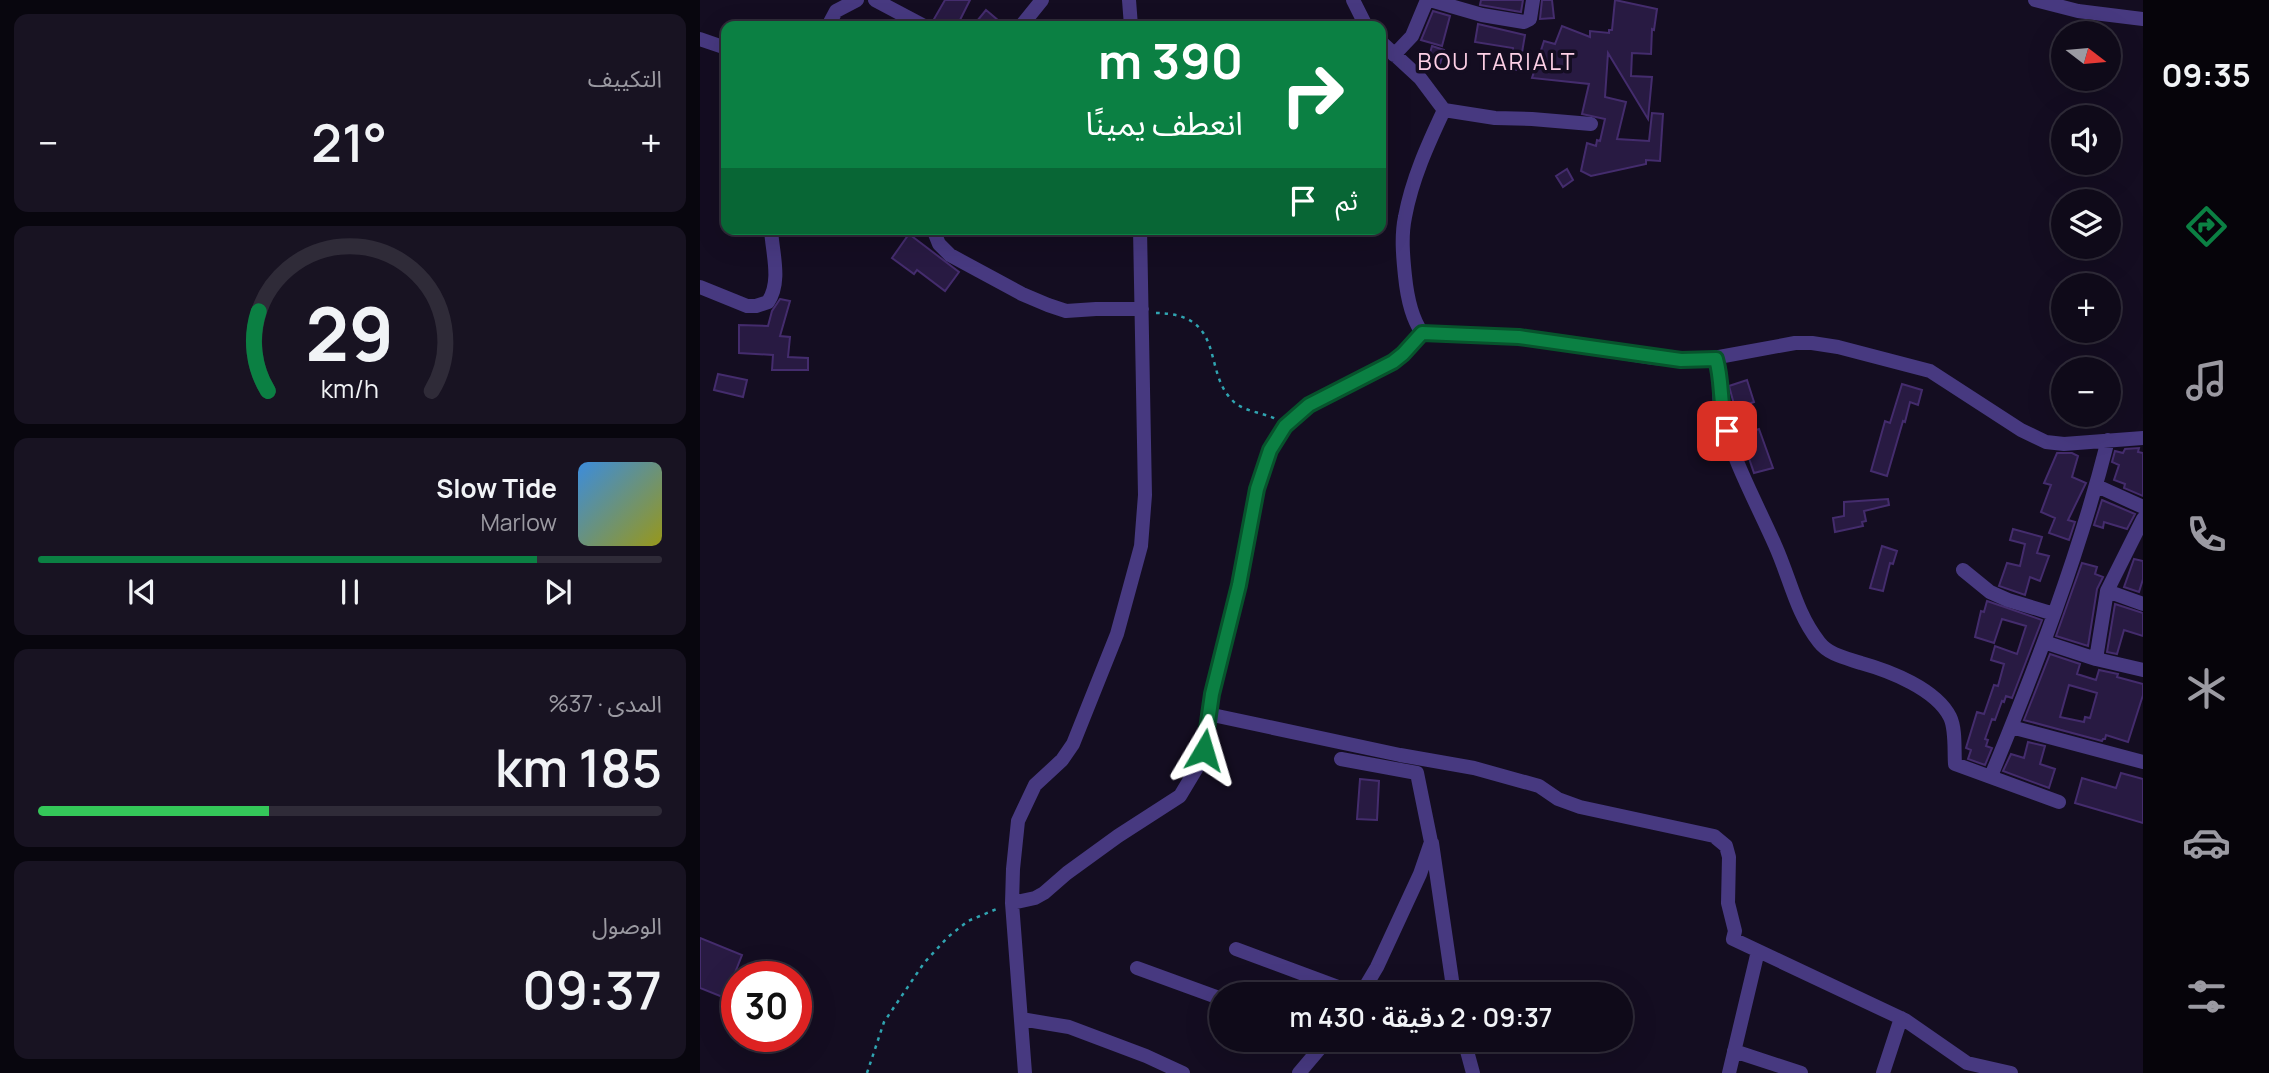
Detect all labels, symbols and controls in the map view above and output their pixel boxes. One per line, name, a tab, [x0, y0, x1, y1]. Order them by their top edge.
north arrow	[2051, 21, 2121, 91]
map controls	[2051, 21, 2121, 427]
text: 390 m	[1098, 27, 1243, 94]
district label: BOU TARIALT	[1418, 45, 1576, 77]
icon: right	[1267, 49, 1358, 140]
text: 09:35	[2161, 53, 2251, 97]
text: التكييف	[588, 62, 662, 94]
text: انعطف يمينًا	[1086, 101, 1243, 145]
button: sound	[2051, 105, 2121, 175]
text: 21°	[311, 107, 387, 178]
text: −	[38, 116, 59, 168]
text: +	[640, 116, 662, 168]
icon: arrive	[1284, 182, 1322, 220]
text: ثم	[1336, 182, 1358, 218]
button: layers	[2051, 189, 2121, 259]
icon: directions	[2182, 202, 2231, 251]
button: +	[2051, 273, 2121, 343]
text: 29	[306, 283, 394, 383]
icon: music	[2182, 356, 2231, 405]
button: −	[2051, 357, 2121, 427]
text: km/h	[321, 370, 379, 405]
pin	[1697, 401, 1757, 461]
icon: arrive	[1708, 412, 1746, 450]
text: Slow Tide	[436, 470, 557, 506]
text: Marlow	[480, 506, 557, 538]
icon: phone	[2182, 510, 2231, 559]
icon: previous	[123, 573, 161, 611]
icon: pause	[331, 573, 369, 611]
icon: next	[539, 573, 577, 611]
icon: climate	[2182, 664, 2231, 713]
text: المدى · 37%	[548, 687, 662, 719]
position arrow	[1167, 713, 1241, 787]
text: 185 km	[495, 732, 662, 803]
icon: car	[2182, 818, 2231, 867]
text: الوصول	[592, 909, 662, 941]
text: 09:37	[522, 954, 662, 1025]
speed limit sign: 30	[721, 961, 812, 1052]
icon: filters	[2182, 972, 2231, 1021]
text: 09:37 · 2 دقيقة · 430 m	[1290, 999, 1552, 1035]

